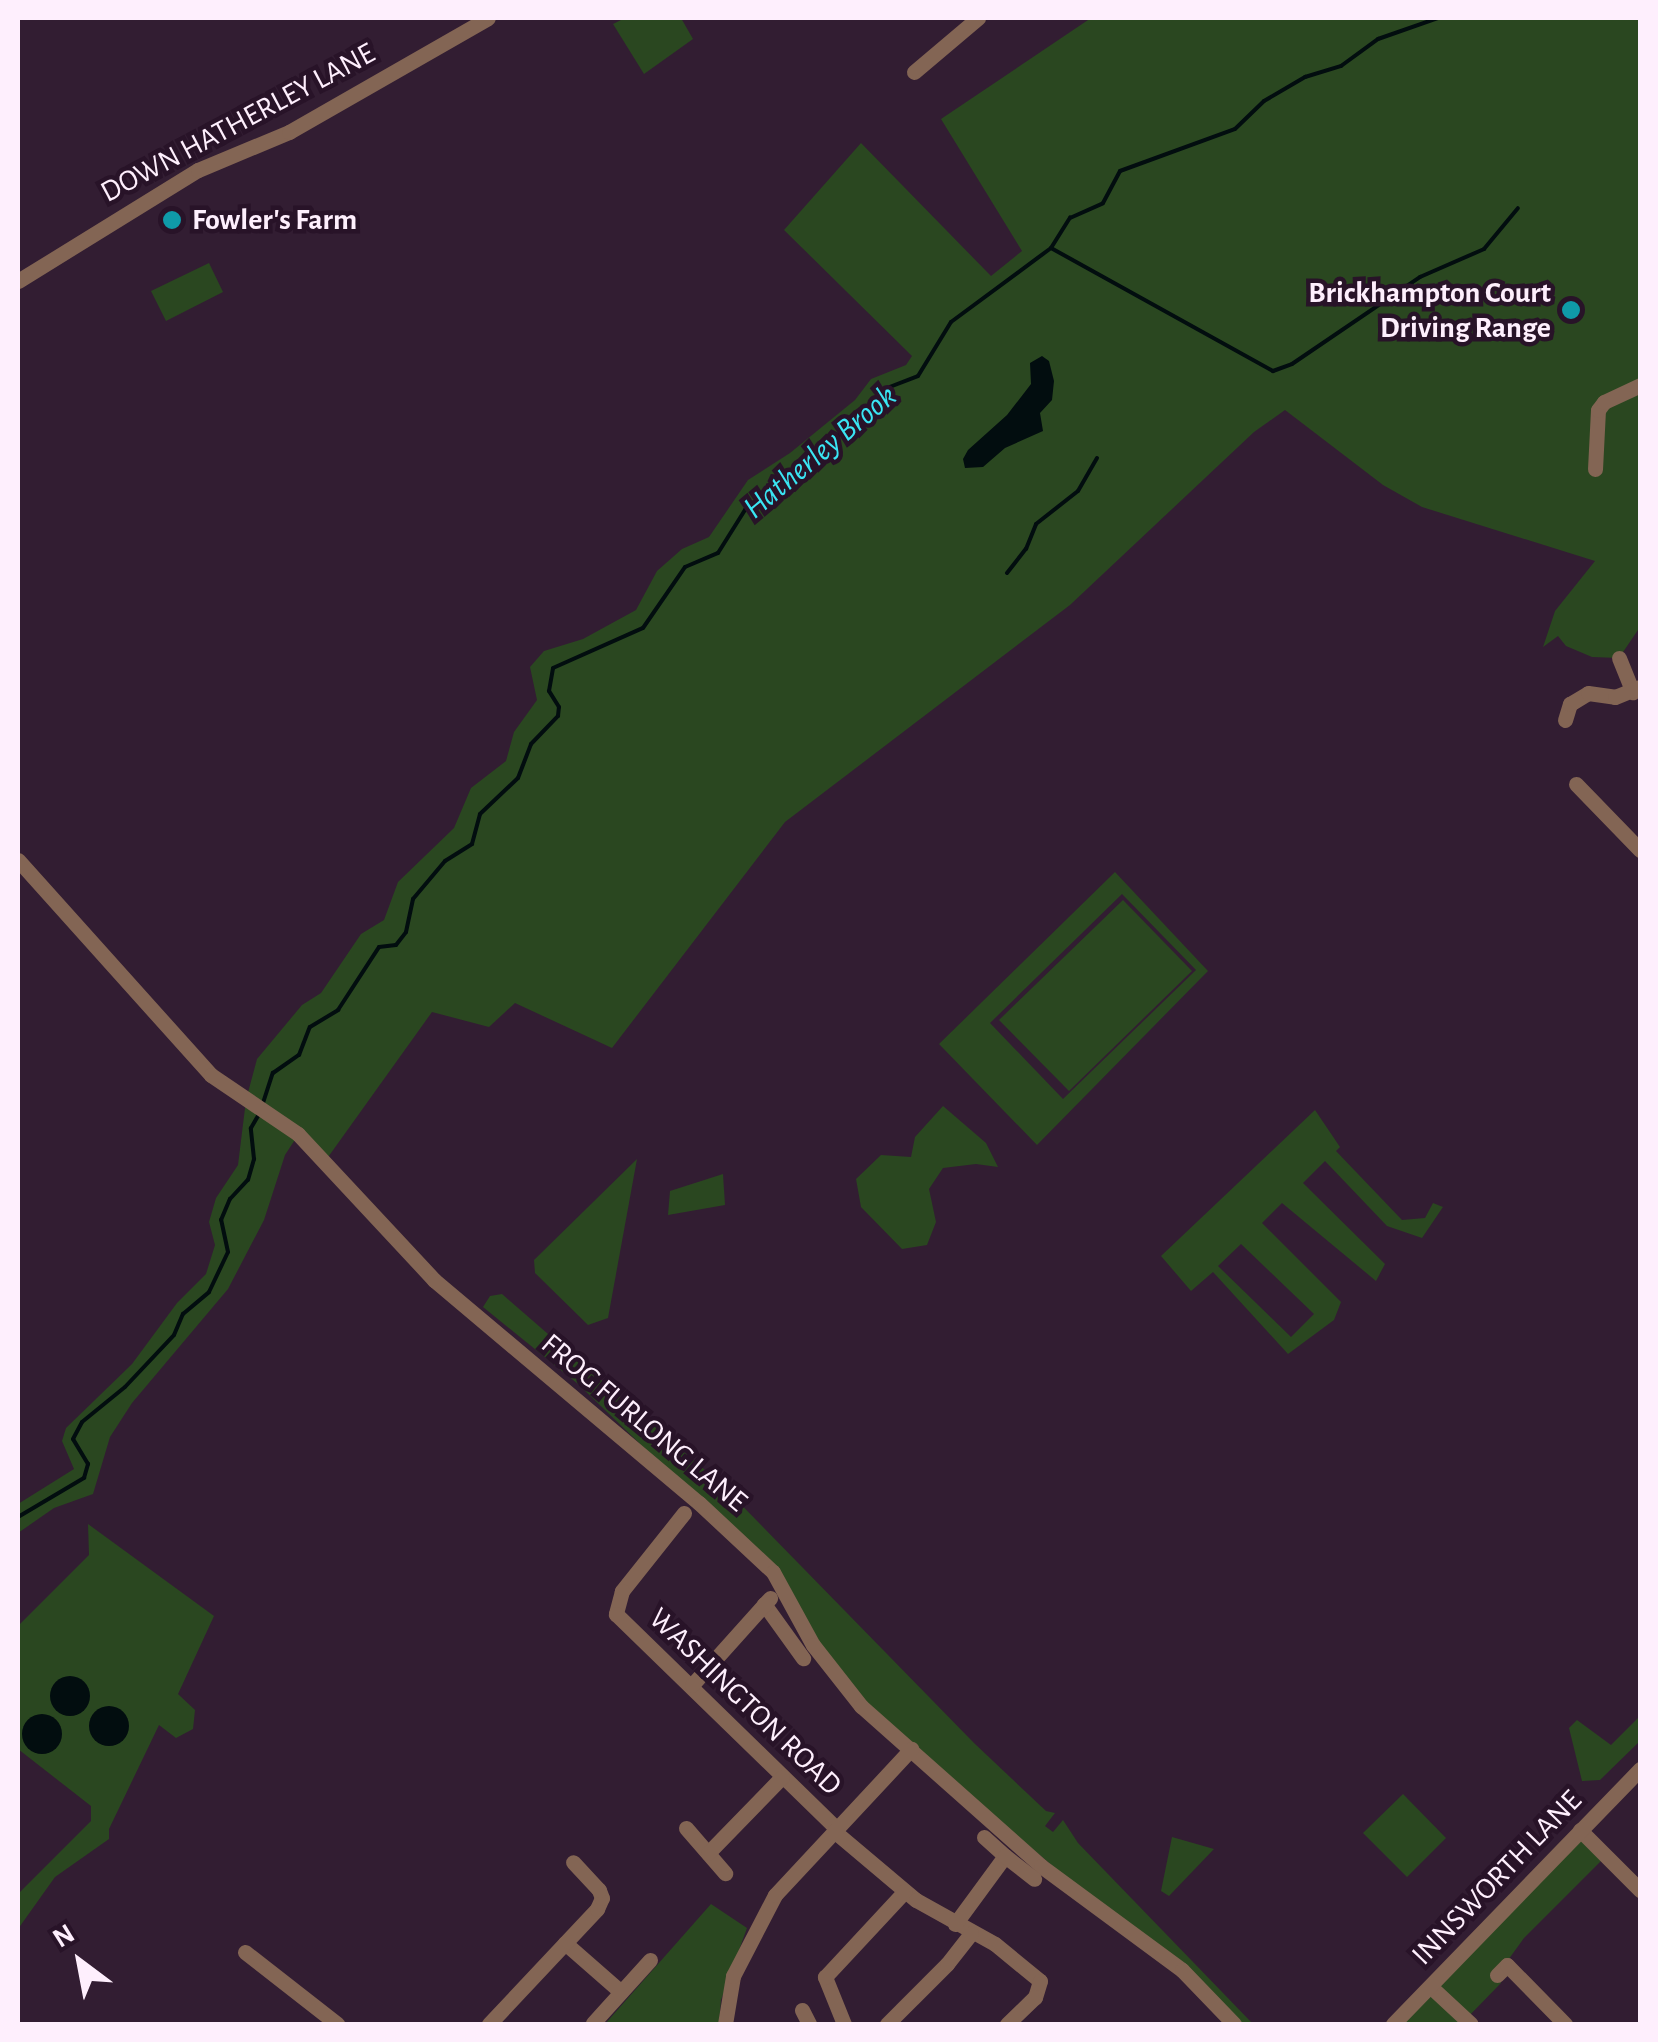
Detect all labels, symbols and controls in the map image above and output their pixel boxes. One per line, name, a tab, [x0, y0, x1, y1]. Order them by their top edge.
street label: DOWN HATHERLEY LANE	[95, 35, 381, 211]
place label: Fowler's Farm	[192, 202, 357, 238]
marker: Fowler's Farm	[161, 209, 183, 231]
place label: Brickhampton Court Driving Range	[1308, 275, 1551, 346]
marker: Brickhampton Court Driving Range	[1560, 299, 1582, 321]
water label: Hatherley Brook	[736, 377, 904, 527]
street label: FROG FURLONG LANE	[534, 1326, 754, 1520]
street label: WASHINGTON ROAD	[641, 1601, 849, 1803]
street label: INNSWORTH LANE	[1405, 1783, 1589, 1973]
north arrow	[30, 1912, 130, 2012]
text: N	[48, 1920, 80, 1954]

